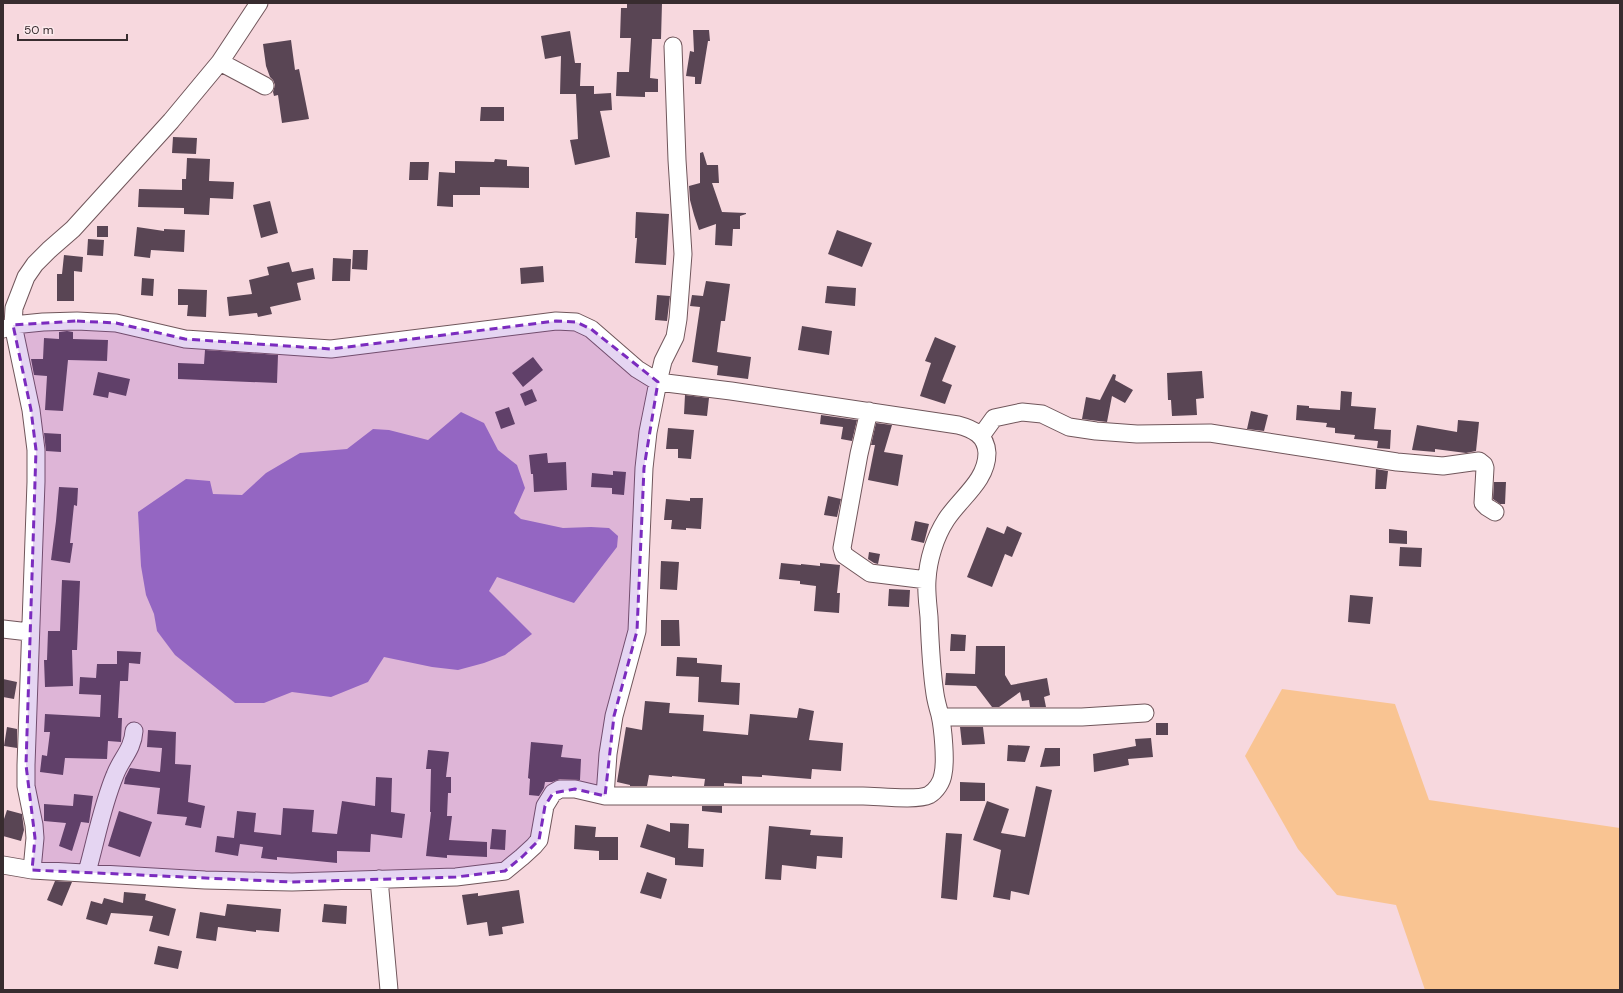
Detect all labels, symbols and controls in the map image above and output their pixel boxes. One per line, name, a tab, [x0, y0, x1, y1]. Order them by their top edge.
scale bar	[18, 16, 127, 42]
text: 50 m	[24, 22, 53, 38]

